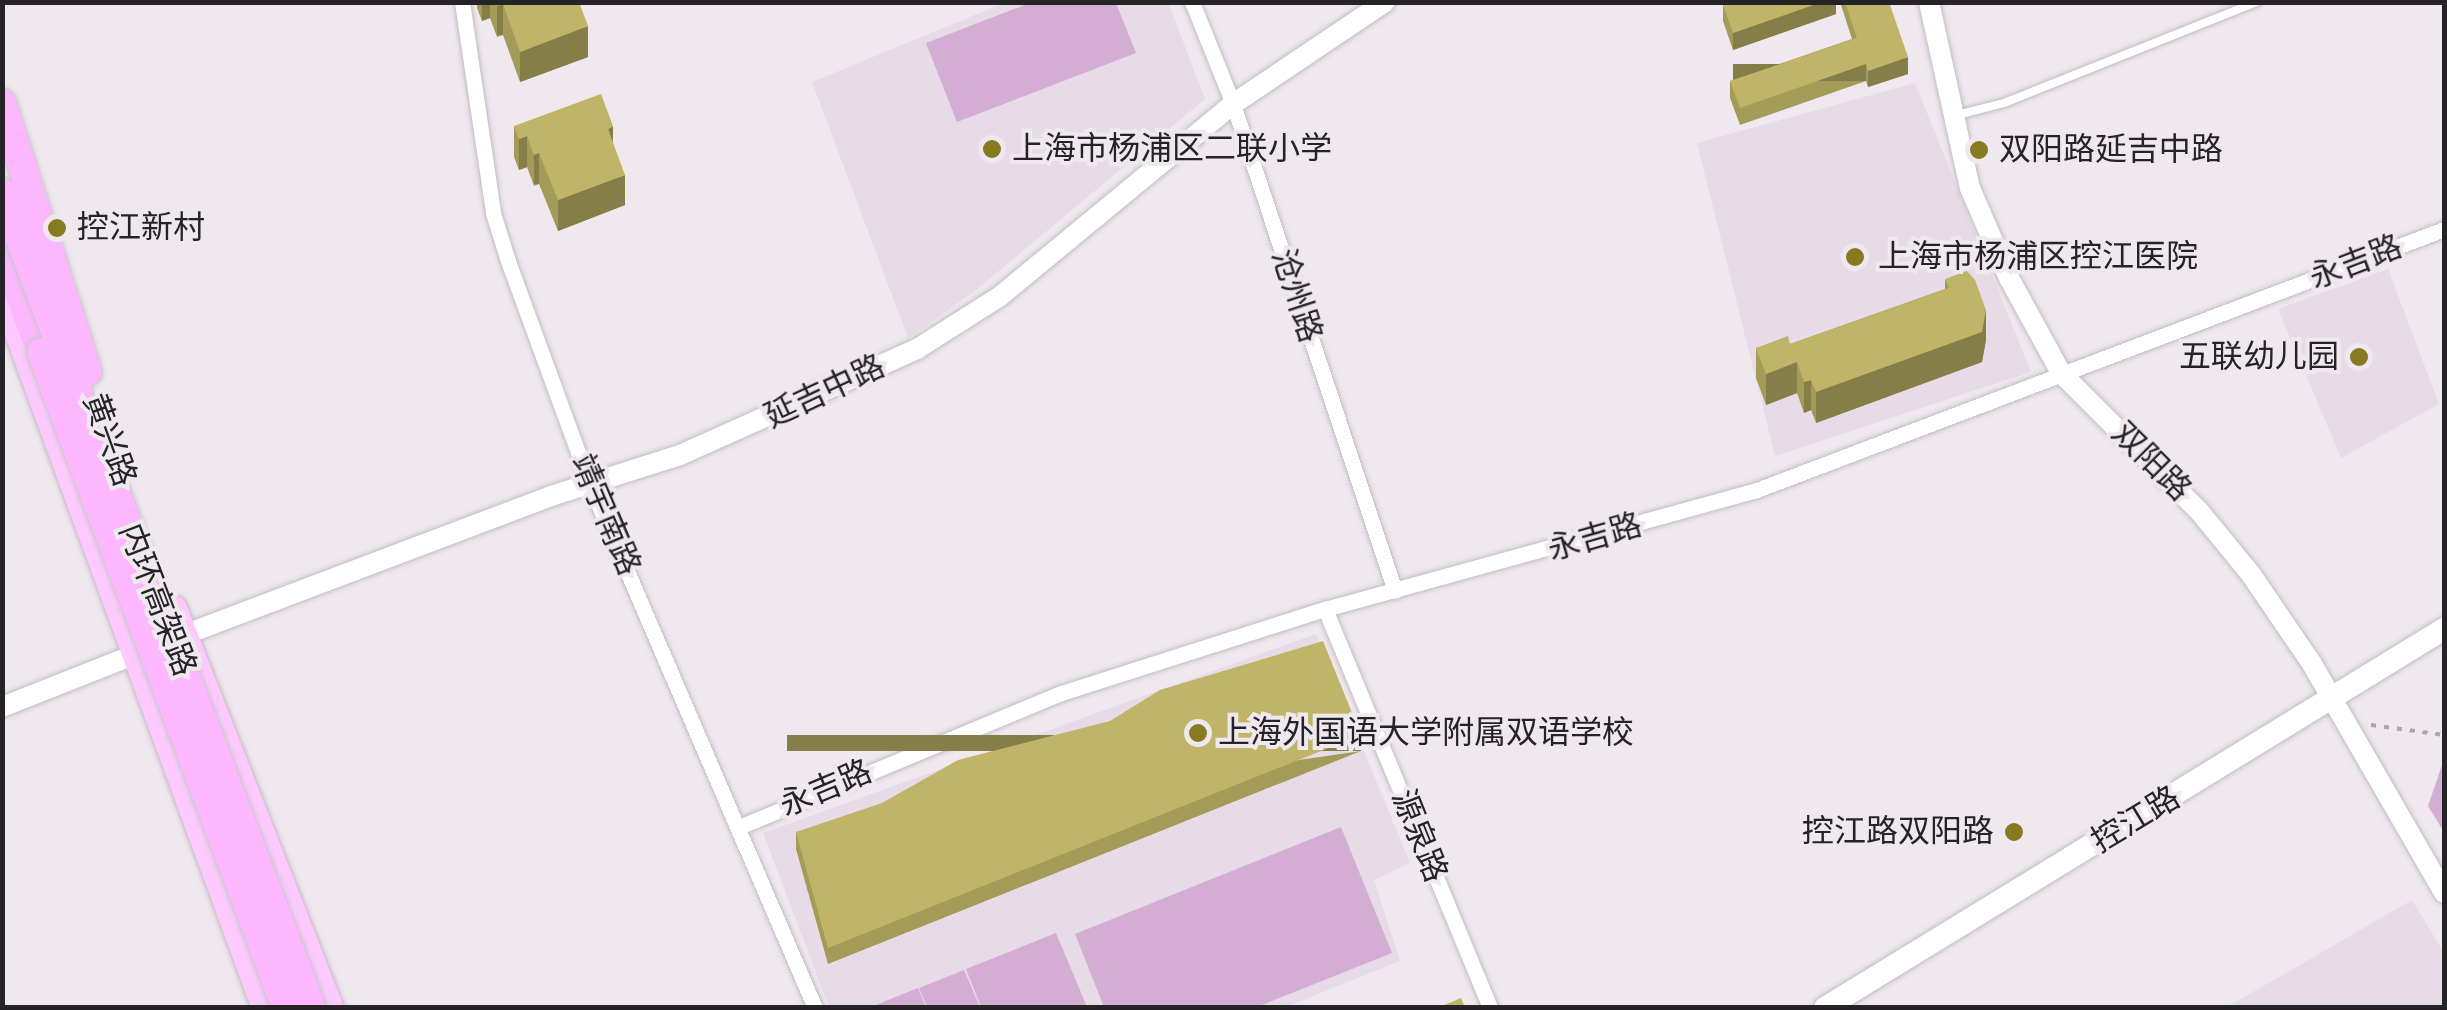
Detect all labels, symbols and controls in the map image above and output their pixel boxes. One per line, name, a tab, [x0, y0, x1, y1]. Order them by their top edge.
place label: 上海市杨浦区二联小学	[1012, 130, 1332, 168]
place label: 双阳路延吉中路	[1999, 131, 2223, 169]
marker: 上海市杨浦区二联小学	[981, 138, 1003, 160]
marker: 双阳路延吉中路	[1968, 139, 1990, 161]
place label: 控江新村	[77, 209, 205, 247]
marker: 控江新村	[46, 217, 68, 239]
street label: 永吉路	[2304, 228, 2408, 298]
place label: 上海市杨浦区控江医院	[1878, 238, 2198, 276]
street label: 沧州路	[1263, 244, 1329, 348]
marker: 上海市杨浦区控江医院	[1842, 244, 1868, 270]
place label: 五联幼儿园	[2179, 338, 2339, 376]
marker: 五联幼儿园	[2348, 346, 2370, 368]
street label: 延吉中路	[759, 348, 891, 436]
street label: 黄兴路	[75, 388, 143, 492]
street label: 双阳路	[2103, 414, 2199, 510]
street label: 靖宇南路	[562, 449, 648, 581]
street label: 永吉路	[1544, 506, 1646, 570]
street label: 内环高架路	[110, 518, 204, 682]
place label: 上海外国语大学附属双语学校	[1218, 714, 1634, 752]
marker: 上海外国语大学附属双语学校	[1187, 722, 1209, 744]
street label: 永吉路	[774, 753, 878, 825]
street label: 控江路	[2085, 779, 2187, 861]
street label: 源泉路	[1383, 784, 1455, 888]
place label: 控江路双阳路	[1802, 813, 1994, 851]
marker: 控江路双阳路	[2003, 821, 2025, 843]

